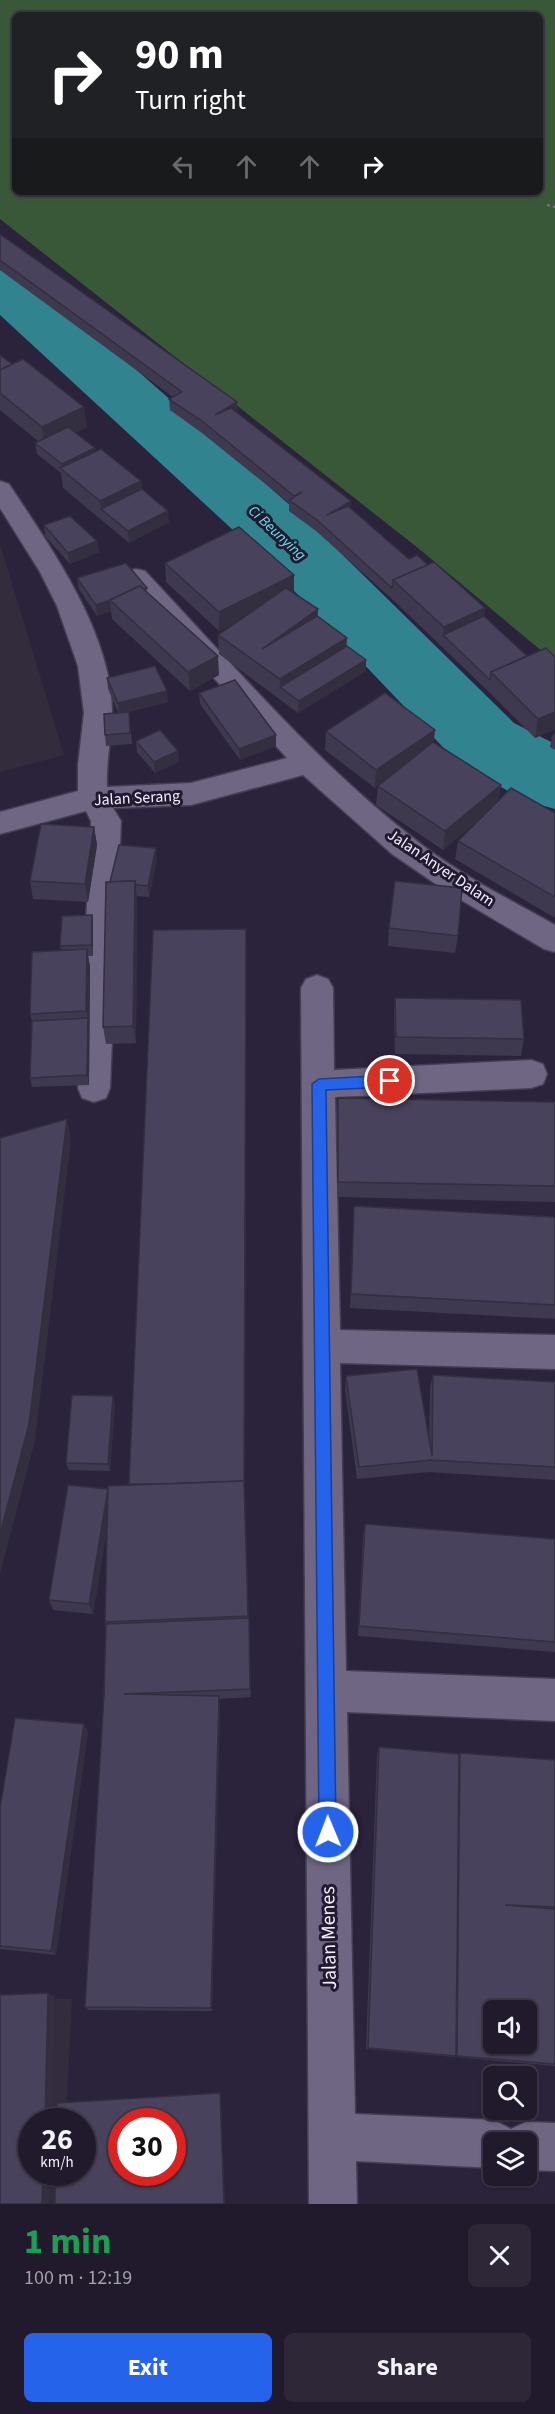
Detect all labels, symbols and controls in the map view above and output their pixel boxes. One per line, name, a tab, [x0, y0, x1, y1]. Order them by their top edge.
text: 90 m	[135, 25, 224, 85]
icon: right	[36, 36, 114, 114]
text: Turn right	[135, 81, 246, 120]
icon: left	[167, 150, 200, 183]
icon: ahead	[230, 150, 263, 183]
icon: ahead	[293, 150, 326, 183]
icon: right	[356, 150, 389, 183]
water label: Ci Beunying	[243, 501, 311, 565]
street label: Jalan Serang	[93, 785, 181, 811]
street label: Jalan Anyer Dalam	[383, 824, 499, 912]
pin	[364, 1055, 415, 1106]
icon: arrive	[373, 1064, 406, 1097]
position arrow	[296, 1800, 360, 1864]
street label: Jalan Menes	[314, 1886, 344, 1990]
map controls	[483, 2000, 537, 2186]
button: sound	[483, 2000, 537, 2054]
button: search	[483, 2066, 537, 2120]
speed limit sign: 30	[108, 2108, 186, 2186]
text: 26	[41, 2118, 73, 2161]
button: layers	[483, 2132, 537, 2186]
text: km/h	[40, 2152, 74, 2173]
text: 1 min	[24, 2216, 112, 2267]
button: close	[468, 2224, 531, 2287]
text: 100 m · 12:19	[24, 2264, 132, 2292]
button: Exit	[24, 2333, 272, 2402]
button: Share	[284, 2333, 531, 2402]

